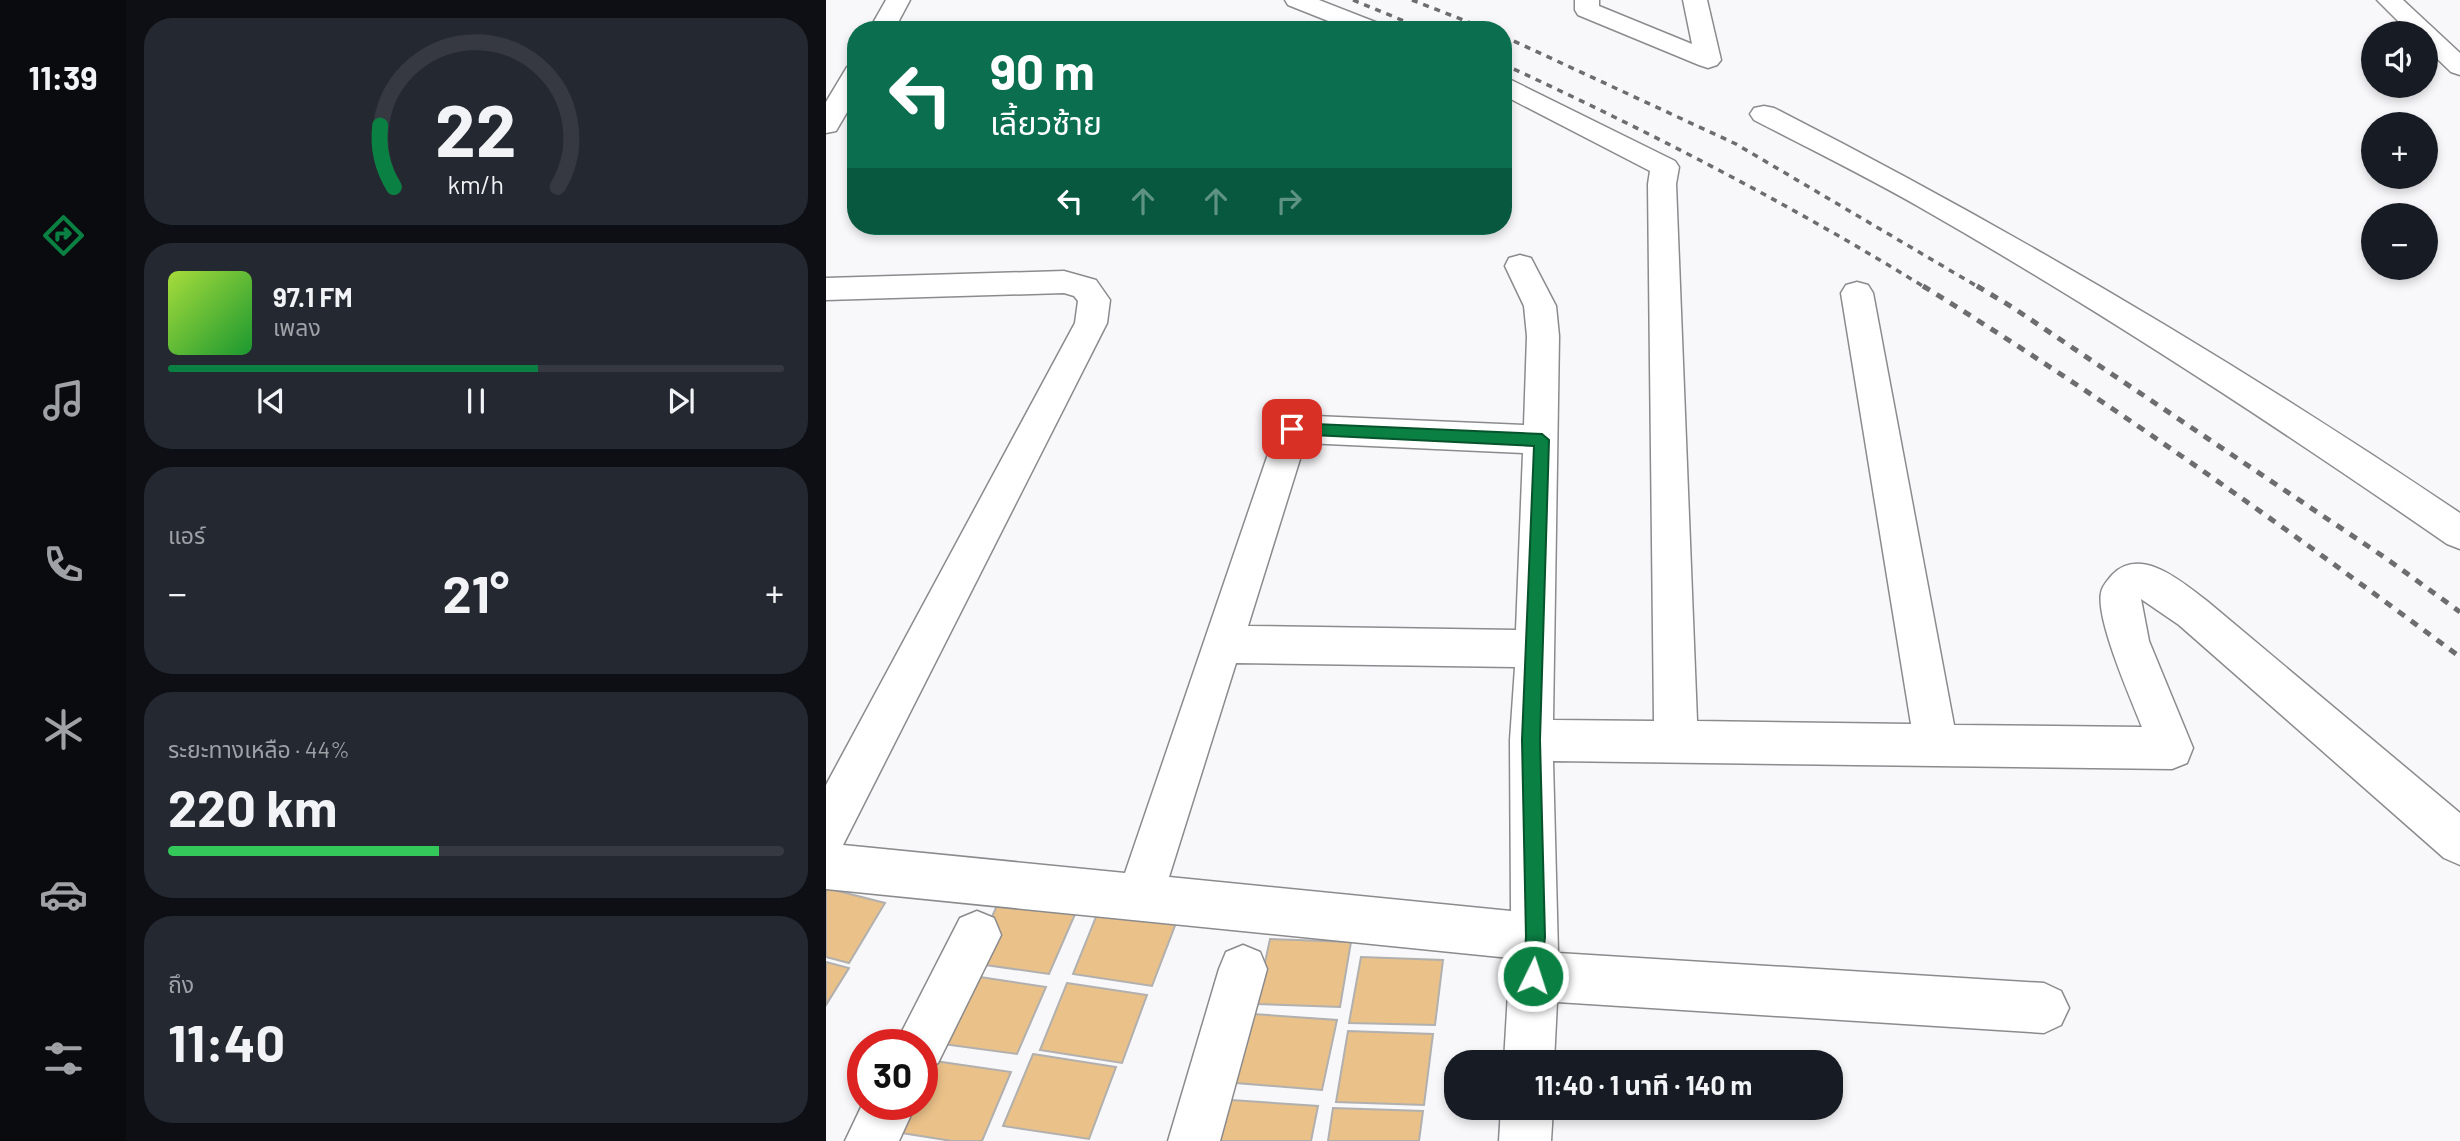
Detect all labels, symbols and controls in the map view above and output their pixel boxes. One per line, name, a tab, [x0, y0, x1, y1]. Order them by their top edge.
map controls	[2361, 21, 2438, 280]
button: sound	[2361, 21, 2438, 98]
text: 90 m	[990, 41, 1095, 100]
icon: left	[875, 49, 966, 140]
text: 11:39	[29, 58, 97, 96]
text: 22	[435, 85, 517, 173]
text: เลี้ยวซ้าย	[990, 103, 1102, 141]
button: +	[2361, 112, 2438, 189]
text: km/h	[448, 169, 504, 199]
icon: left	[1051, 182, 1089, 220]
icon: ahead	[1124, 182, 1162, 220]
icon: ahead	[1197, 182, 1235, 220]
icon: right	[1270, 182, 1308, 220]
button: −	[2361, 203, 2438, 280]
icon: directions	[39, 211, 88, 260]
text: 97.1 FM	[273, 281, 353, 312]
text: เพลง	[273, 313, 321, 341]
icon: music	[39, 376, 88, 425]
icon: previous	[252, 382, 290, 420]
icon: pause	[457, 382, 495, 420]
icon: next	[662, 382, 700, 420]
pin	[1262, 399, 1322, 459]
icon: arrive	[1273, 410, 1311, 448]
text: แอร์	[168, 521, 205, 549]
icon: phone	[39, 540, 88, 589]
text: 21°	[443, 561, 509, 623]
text: −	[168, 569, 187, 615]
text: +	[765, 569, 784, 615]
icon: climate	[39, 705, 88, 754]
text: ระยะทางเหลือ · 44%	[168, 735, 350, 763]
text: 220 km	[168, 775, 337, 837]
icon: car	[39, 870, 88, 919]
position arrow	[1496, 939, 1570, 1013]
text: ถึง	[168, 970, 194, 998]
text: 11:40	[168, 1010, 285, 1072]
speed limit sign: 30	[847, 1029, 938, 1120]
icon: filters	[39, 1034, 88, 1083]
text: 11:40 · 1 นาที · 140 m	[1535, 1069, 1752, 1100]

